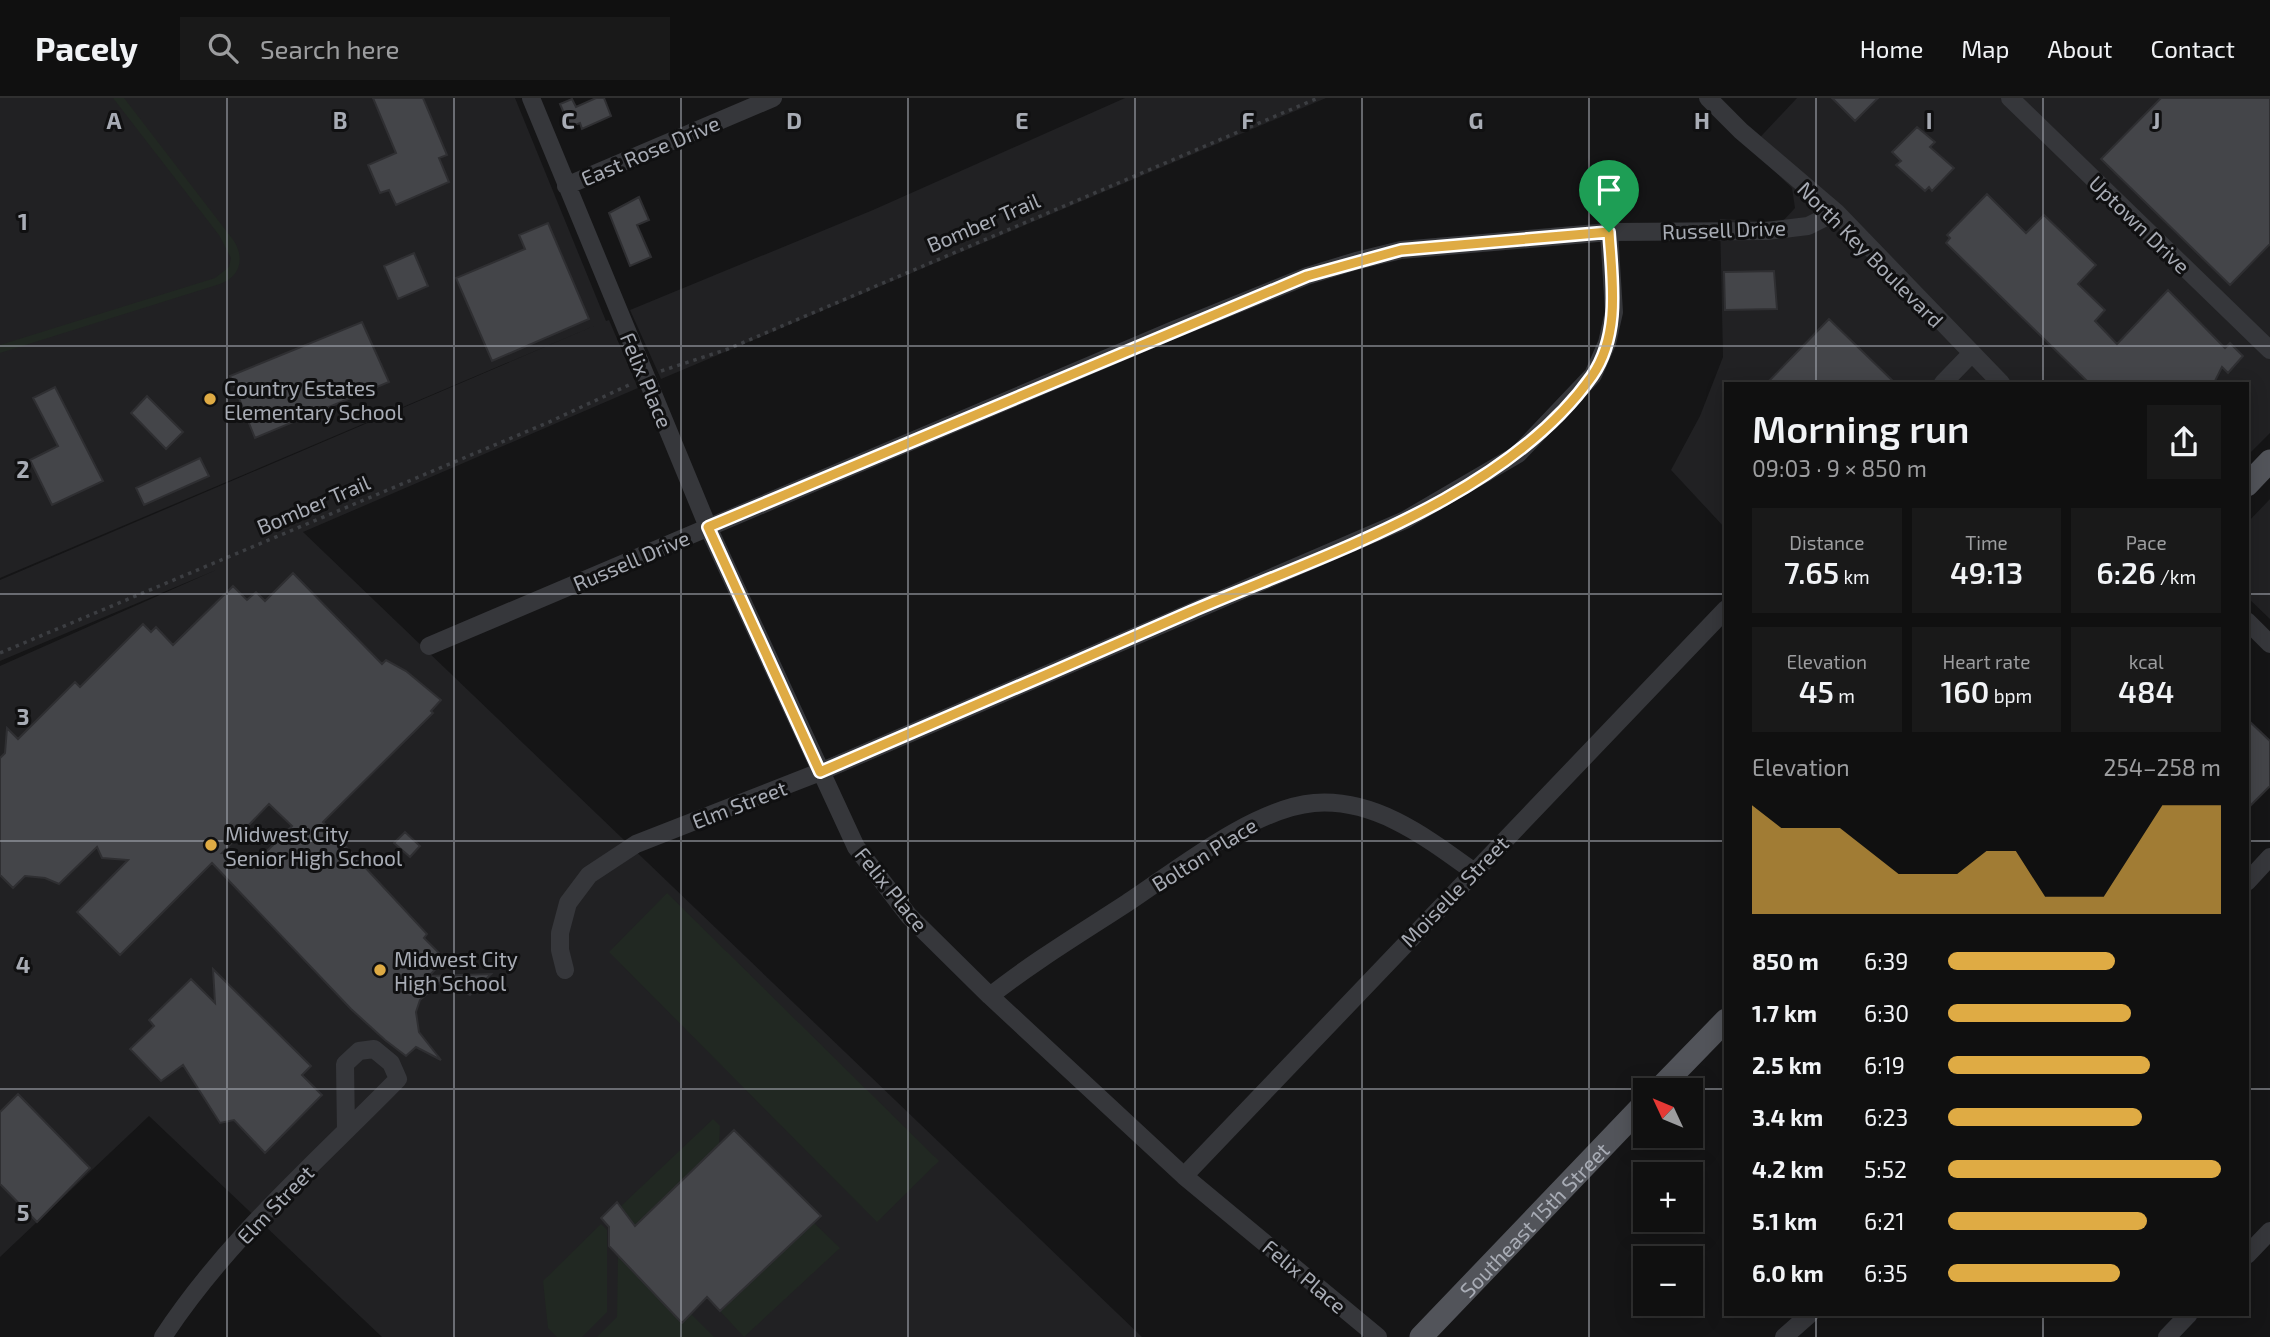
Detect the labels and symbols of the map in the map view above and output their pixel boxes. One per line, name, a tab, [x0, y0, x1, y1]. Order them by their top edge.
text: A	[106, 106, 122, 134]
text: B	[333, 106, 347, 134]
text: C	[561, 106, 575, 134]
text: D	[786, 106, 802, 134]
text: E	[1015, 106, 1029, 134]
text: F	[1242, 106, 1255, 134]
text: G	[1469, 106, 1483, 134]
text: H	[1694, 106, 1710, 134]
text: I	[1926, 106, 1932, 134]
text: J	[2152, 106, 2160, 134]
street label: East Rose Drive	[577, 110, 723, 190]
pin	[1579, 160, 1639, 232]
street label: Uptown Drive	[2085, 170, 2195, 278]
street label: North Key Boulevard	[1793, 176, 1949, 332]
street label: Bomber Trail	[923, 187, 1044, 257]
text: 1	[18, 207, 28, 235]
street label: Russell Drive	[1662, 214, 1786, 244]
street label: Felix Place	[616, 329, 678, 431]
place label: Country Estates Elementary School	[224, 375, 404, 424]
marker: Country Estates Elementary School	[202, 391, 218, 407]
text: 2	[16, 455, 30, 483]
street label: Bomber Trail	[253, 469, 374, 539]
street label: Russell Drive	[569, 524, 693, 596]
text: 3	[16, 702, 30, 730]
street label: Elm Street	[688, 775, 790, 833]
street label: Bolton Place	[1147, 812, 1261, 896]
place label: Midwest City Senior High School	[225, 821, 403, 870]
street label: Moiselle Street	[1395, 830, 1513, 952]
marker: Midwest City Senior High School	[203, 837, 219, 853]
street label: Felix Place	[851, 842, 933, 936]
place label: Midwest City High School	[394, 946, 518, 995]
text: 4	[16, 950, 30, 978]
marker: Midwest City High School	[372, 962, 388, 978]
north arrow	[1633, 1078, 1703, 1148]
street label: Southeast 15th Street	[1454, 1137, 1614, 1302]
street label: Elm Street	[231, 1160, 319, 1248]
text: 5	[17, 1198, 29, 1226]
street label: Felix Place	[1258, 1234, 1352, 1318]

